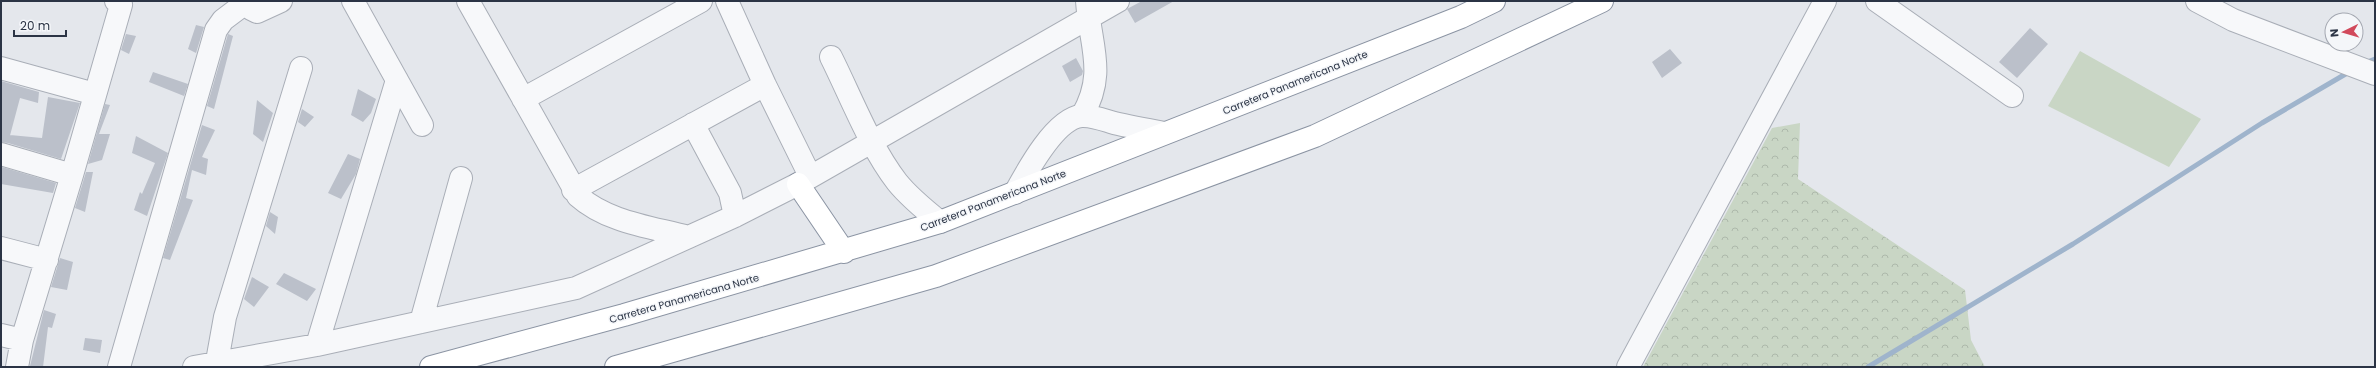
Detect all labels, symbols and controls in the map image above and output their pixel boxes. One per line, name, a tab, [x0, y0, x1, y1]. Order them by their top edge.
scale bar	[14, 12, 66, 38]
north arrow	[2324, 12, 2364, 52]
text: 20 m	[20, 17, 50, 34]
text: N	[2326, 28, 2342, 38]
street label: Carretera Panamericana Norte	[1220, 46, 1370, 118]
street label: Carretera Panamericana Norte	[918, 166, 1068, 235]
street label: Carretera Panamericana Norte	[607, 270, 761, 327]

